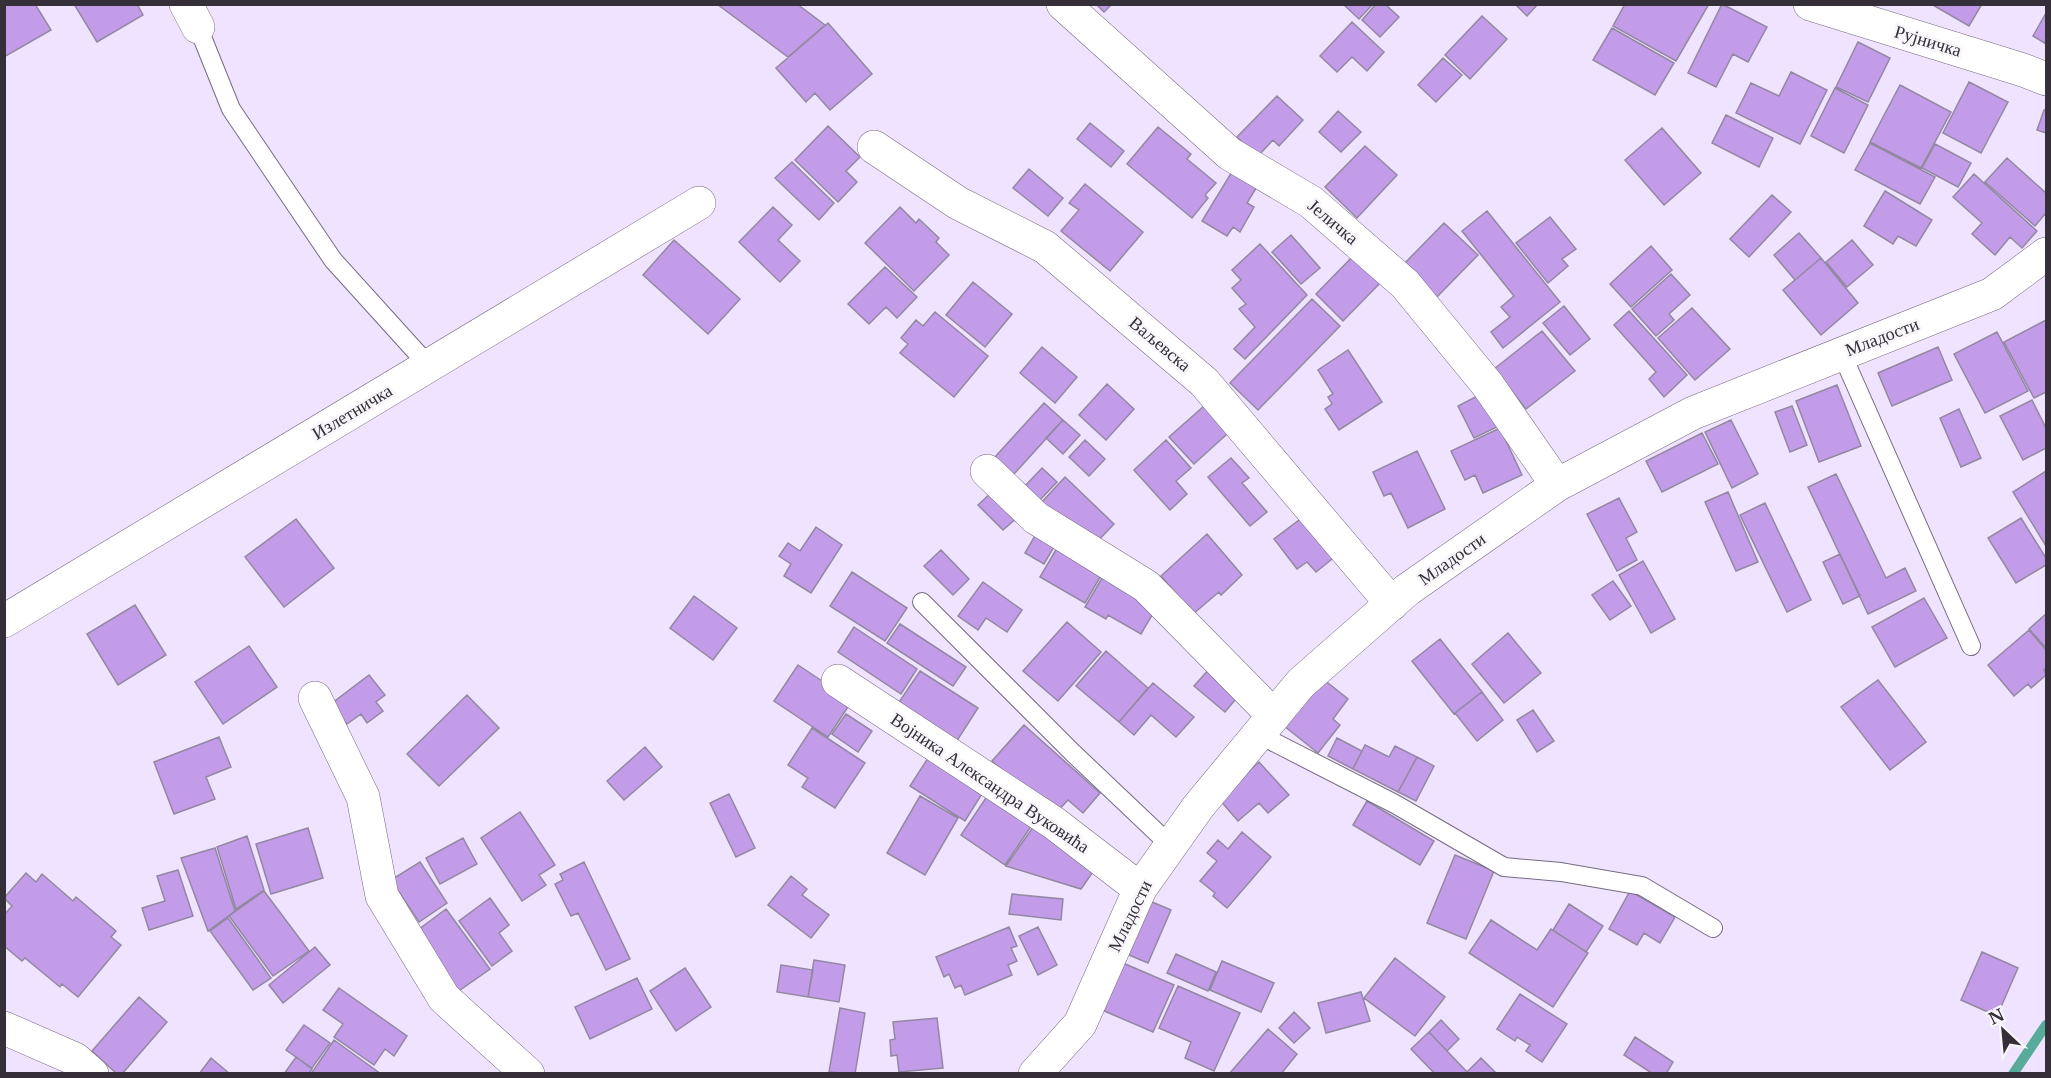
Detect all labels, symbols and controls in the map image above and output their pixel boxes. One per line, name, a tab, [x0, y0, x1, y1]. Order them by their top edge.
street label: Рујничка	[1892, 20, 1964, 62]
street label: Јеличка	[1303, 195, 1363, 249]
street label: Ваљевска	[1125, 312, 1195, 376]
street label: Младости	[1842, 313, 1922, 361]
street label: Излетничка	[308, 379, 396, 445]
street label: Младости	[1414, 528, 1490, 590]
street label: Војника Александра Вуковића	[886, 708, 1094, 858]
street label: Младости	[1103, 876, 1157, 955]
north arrow	[1973, 1000, 2033, 1060]
text: N	[1985, 1004, 2008, 1029]

